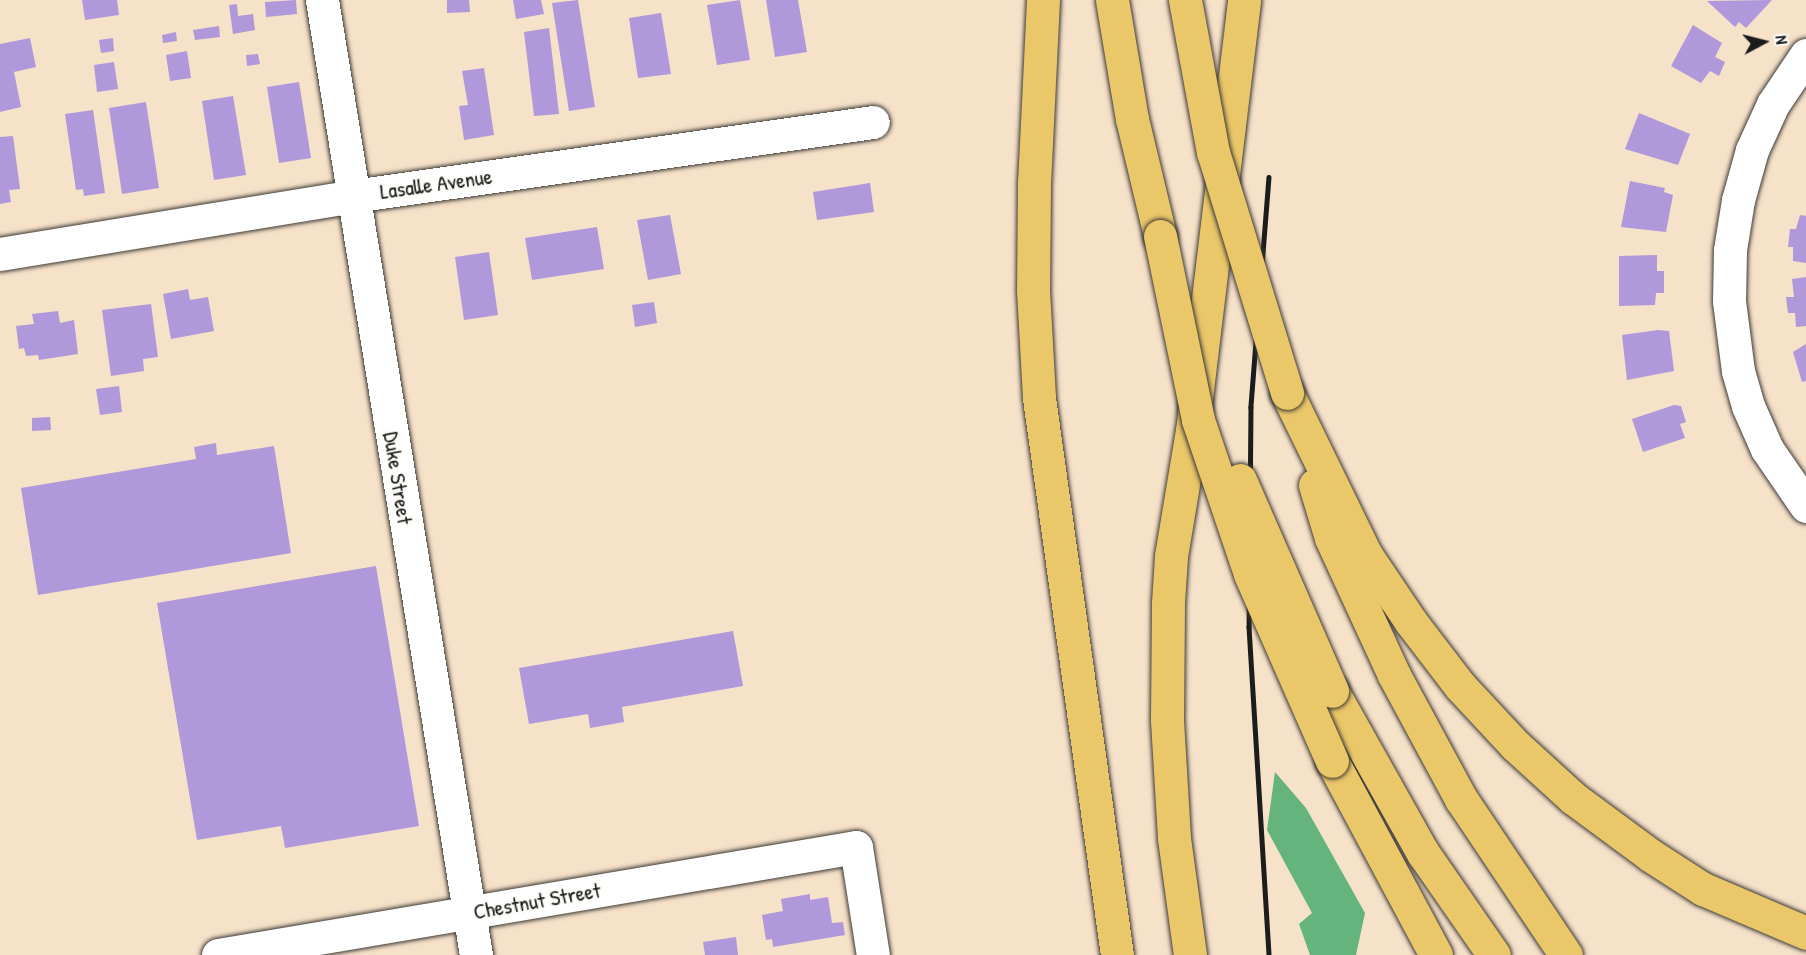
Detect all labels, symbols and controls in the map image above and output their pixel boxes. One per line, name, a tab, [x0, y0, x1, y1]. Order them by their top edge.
north arrow	[1734, 12, 1794, 72]
text: N	[1770, 34, 1793, 45]
street label: Lasalle Avenue	[378, 163, 494, 205]
street label: Duke Street	[378, 430, 418, 526]
street label: Chestnut Street	[471, 877, 603, 925]

